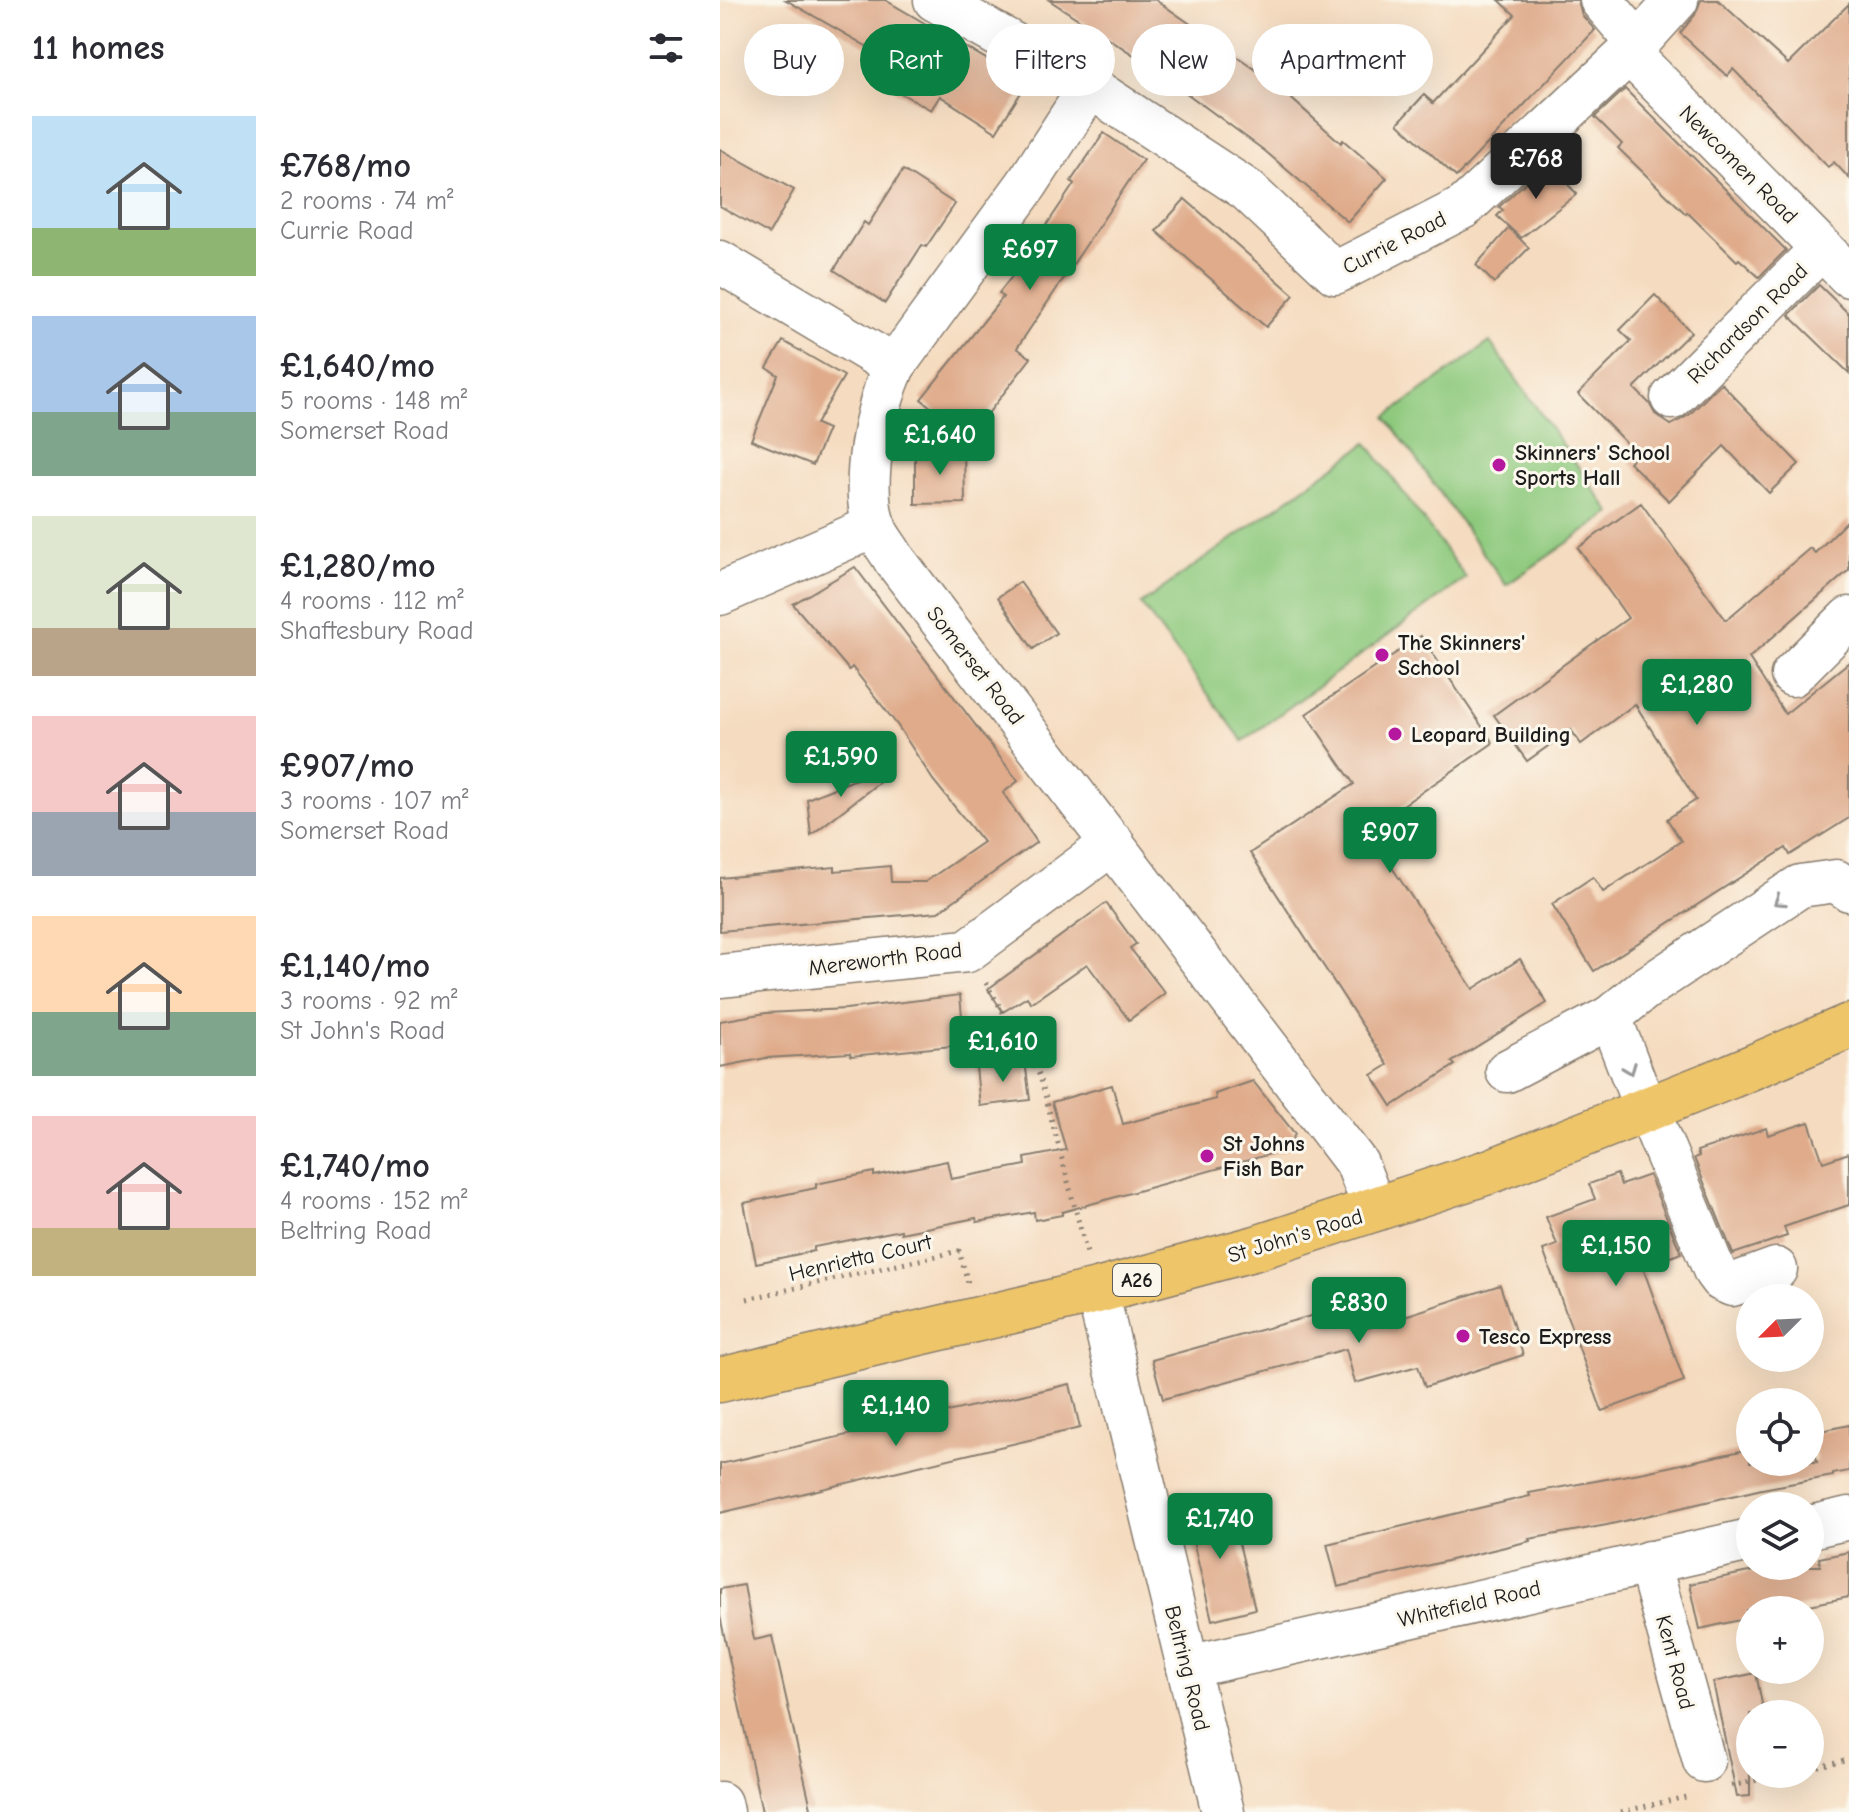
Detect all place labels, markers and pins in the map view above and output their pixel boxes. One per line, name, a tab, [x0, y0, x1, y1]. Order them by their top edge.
pin: £768	[1489, 133, 1583, 201]
pin: £697	[983, 224, 1077, 292]
pin: £1,640	[875, 409, 1005, 477]
place label: Skinners' School Sports Hall	[1515, 440, 1670, 491]
marker: Skinners' School Sports Hall	[1490, 456, 1508, 474]
place label: The Skinners' School	[1398, 630, 1525, 681]
marker: The Skinners' School	[1373, 646, 1391, 664]
pin: £1,280	[1632, 659, 1762, 727]
place label: Leopard Building	[1411, 722, 1571, 748]
marker: Leopard Building	[1386, 725, 1404, 743]
pin: £1,590	[776, 731, 906, 799]
pin: £907	[1343, 807, 1437, 875]
pin: £1,610	[938, 1016, 1068, 1084]
place label: St Johns Fish Bar	[1223, 1131, 1305, 1182]
marker: St Johns Fish Bar	[1198, 1147, 1216, 1165]
pin: £1,150	[1551, 1220, 1681, 1288]
pin: £830	[1312, 1277, 1406, 1345]
place label: Tesco Express	[1479, 1324, 1611, 1350]
marker: Tesco Express	[1454, 1327, 1472, 1345]
pin: £1,140	[831, 1380, 961, 1448]
pin: £1,740	[1155, 1493, 1285, 1561]

